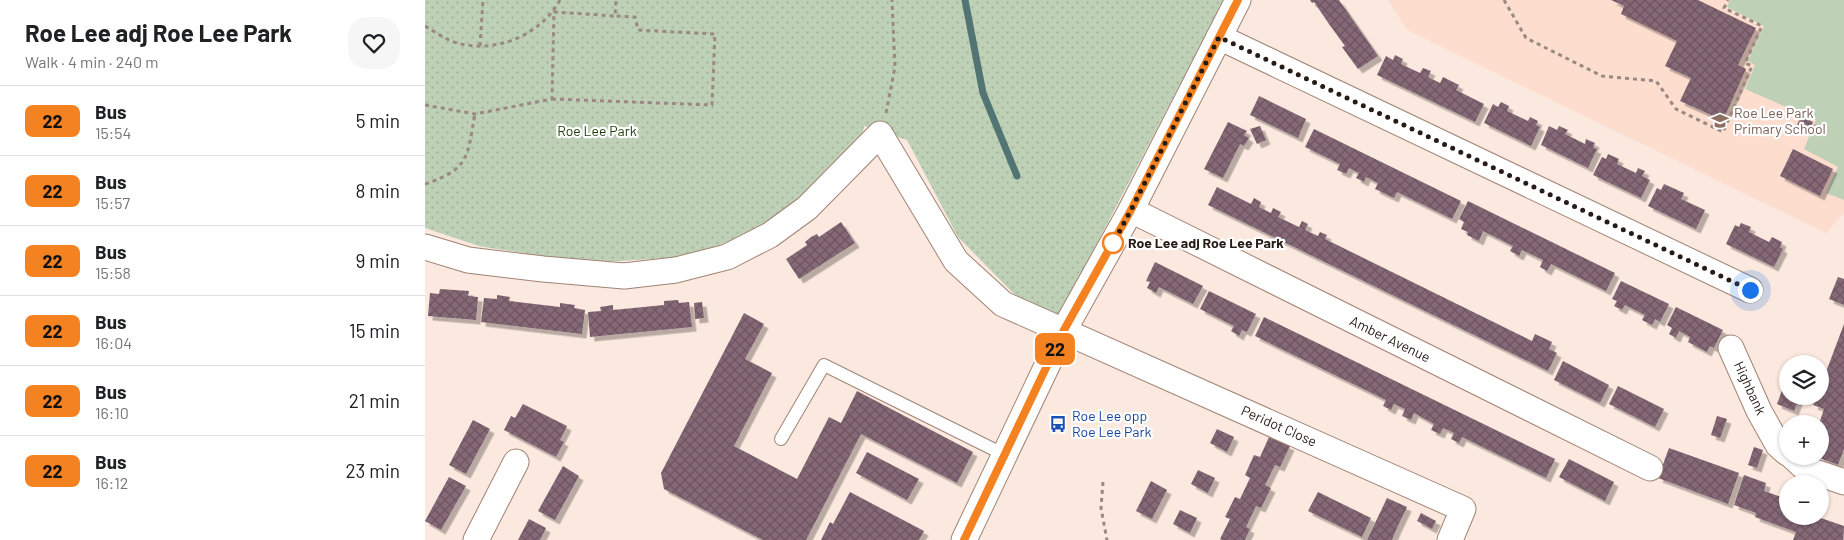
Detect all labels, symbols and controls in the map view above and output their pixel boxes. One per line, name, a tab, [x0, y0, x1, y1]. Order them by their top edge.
button: heart	[348, 17, 400, 69]
text: Roe Lee adj Roe Lee Park	[25, 18, 292, 47]
text: Walk · 4 min · 240 m	[25, 52, 159, 71]
text: Bus	[95, 100, 127, 123]
place label: Roe Lee Park Primary School	[1734, 104, 1826, 137]
text: 5 min	[356, 109, 400, 132]
text: 22	[42, 110, 63, 132]
school or university icon: Roe Lee Park Primary School	[1710, 111, 1730, 131]
park label: Roe Lee Park	[557, 122, 637, 139]
text: 15:54	[95, 123, 131, 142]
text: Bus	[95, 170, 127, 193]
text: 8 min	[356, 179, 400, 202]
text: 22	[42, 180, 63, 202]
text: 15:57	[95, 193, 130, 212]
marker: Roe Lee adj Roe Lee Park	[1102, 232, 1124, 254]
place label: Roe Lee adj Roe Lee Park	[1128, 234, 1284, 251]
text: Bus	[95, 240, 127, 263]
text: 9 min	[356, 249, 400, 272]
text: 22	[42, 250, 63, 272]
text: 15:58	[95, 263, 131, 282]
your location	[1738, 278, 1763, 303]
text: Bus	[95, 310, 127, 333]
street label: Amber Avenue	[1347, 312, 1433, 365]
text: 15 min	[349, 319, 400, 342]
text: 22	[42, 320, 63, 342]
text: 16:04	[95, 333, 132, 352]
line badge: 22	[1033, 333, 1077, 365]
text: 22	[1045, 338, 1065, 360]
map controls	[1779, 355, 1829, 525]
button: layers	[1779, 355, 1829, 405]
street label: Highbank	[1731, 358, 1770, 417]
text: Bus	[95, 380, 127, 403]
text: 21 min	[349, 389, 400, 412]
text: 22	[42, 390, 63, 412]
street label: Peridot Close	[1239, 401, 1320, 450]
text: 16:10	[95, 403, 129, 422]
place label: Roe Lee opp Roe Lee Park	[1072, 407, 1152, 440]
bus stop icon: Roe Lee opp Roe Lee Park	[1048, 414, 1068, 434]
button: +	[1779, 415, 1829, 465]
text: Bus	[95, 450, 127, 473]
text: 23 min	[346, 459, 400, 482]
text: 22	[42, 460, 63, 482]
text: 16:12	[95, 473, 128, 492]
button: −	[1779, 475, 1829, 525]

